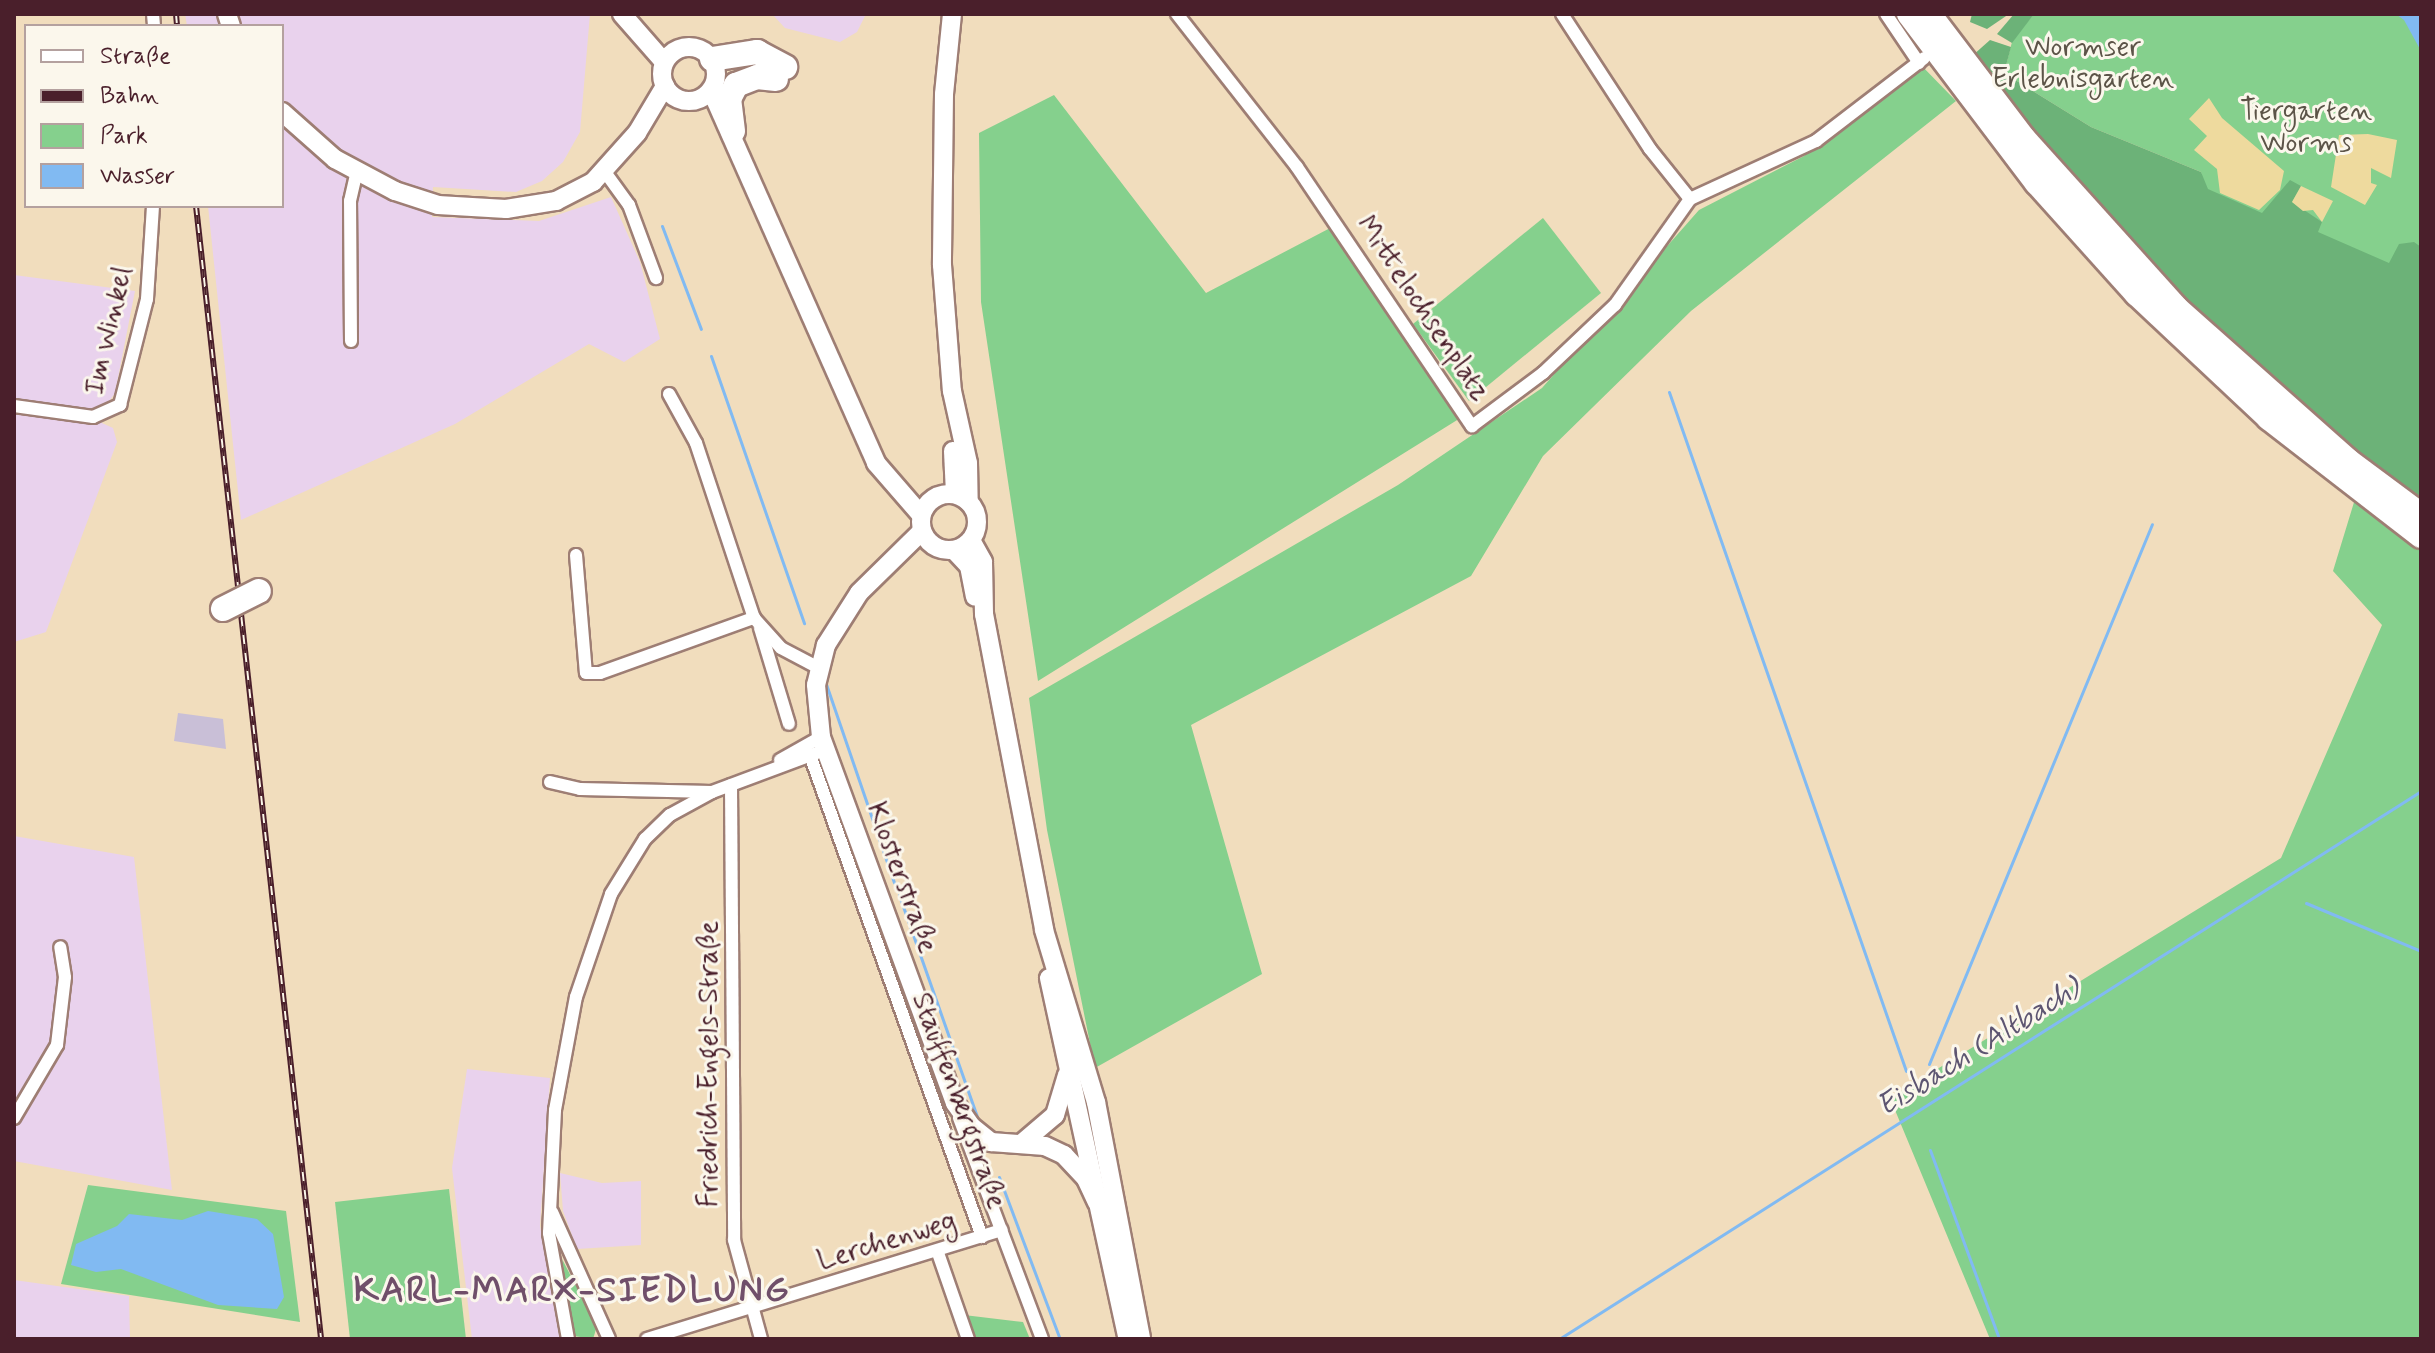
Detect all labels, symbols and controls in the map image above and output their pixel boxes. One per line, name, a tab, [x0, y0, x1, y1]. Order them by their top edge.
legend	[24, 24, 284, 208]
park label: Wormser Erlebnisgarten	[1992, 31, 2174, 97]
text: Straße	[100, 41, 171, 72]
text: Bahn	[100, 81, 159, 112]
park label: Tiergarten Worms	[2240, 95, 2372, 161]
text: Park	[100, 121, 148, 152]
text: Wasser	[100, 161, 175, 192]
street label: Mittelochsenplatz	[1348, 210, 1496, 408]
street label: Im Winkel	[80, 266, 140, 396]
street label: Klosterstraße	[858, 798, 944, 958]
street label: Friedrich-Engels-Straße	[693, 921, 727, 1207]
water label: Eisbach (Altbach)	[1871, 971, 2087, 1125]
street label: Stauffenbergstraße	[903, 988, 1013, 1214]
street label: Lerchenweg	[814, 1205, 960, 1279]
district label: KARL-MARX-SIEDLUNG	[354, 1270, 790, 1314]

